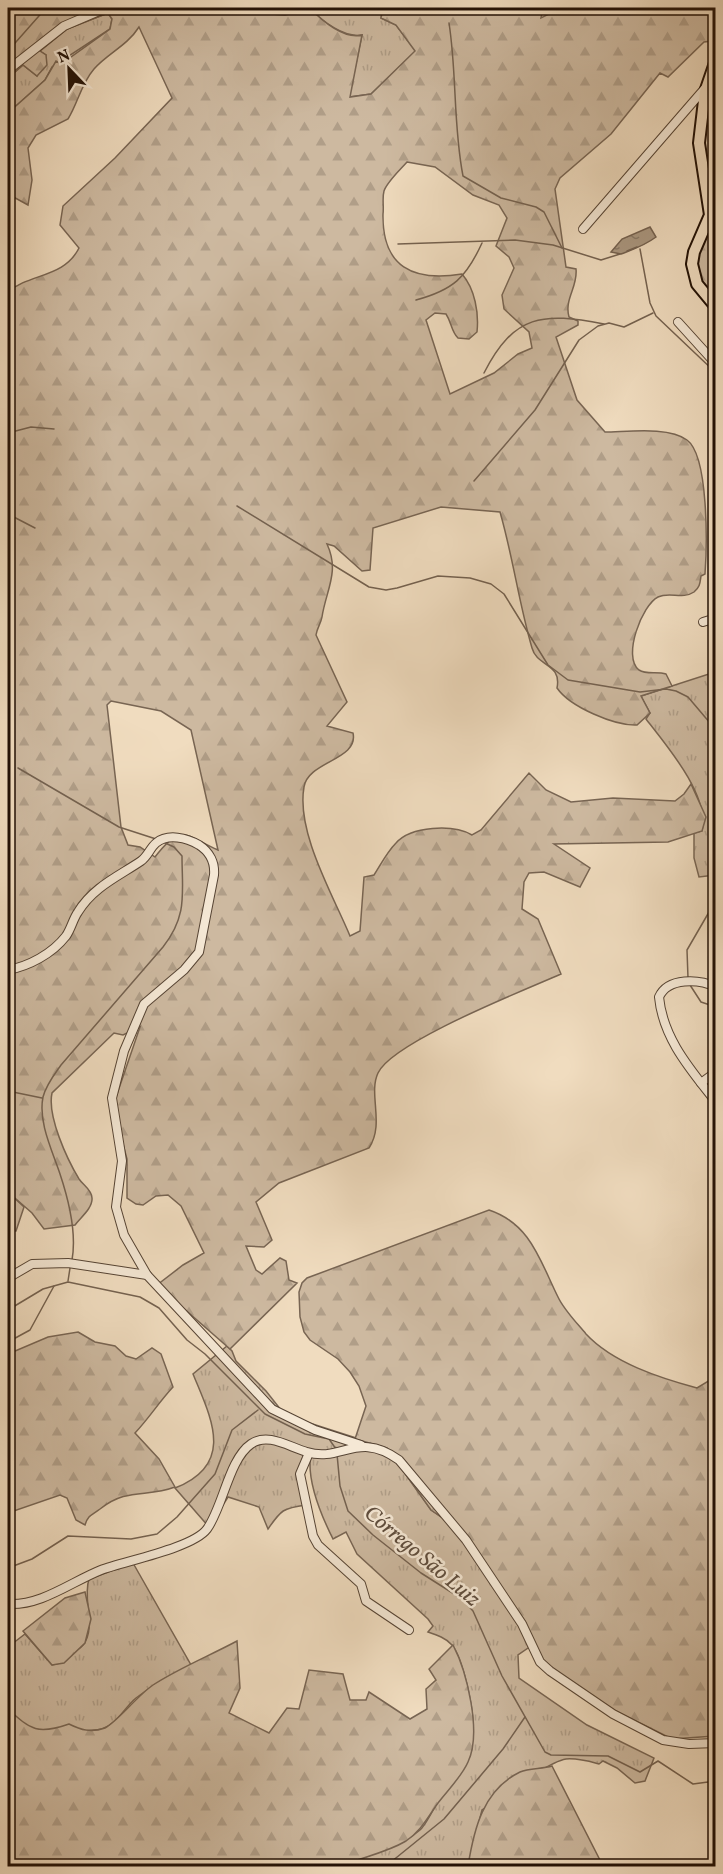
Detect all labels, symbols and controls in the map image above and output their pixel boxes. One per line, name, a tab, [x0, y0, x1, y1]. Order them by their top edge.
north arrow	[39, 39, 99, 99]
text: N	[54, 44, 74, 69]
water label: Córrego São Luiz	[356, 1499, 486, 1615]

